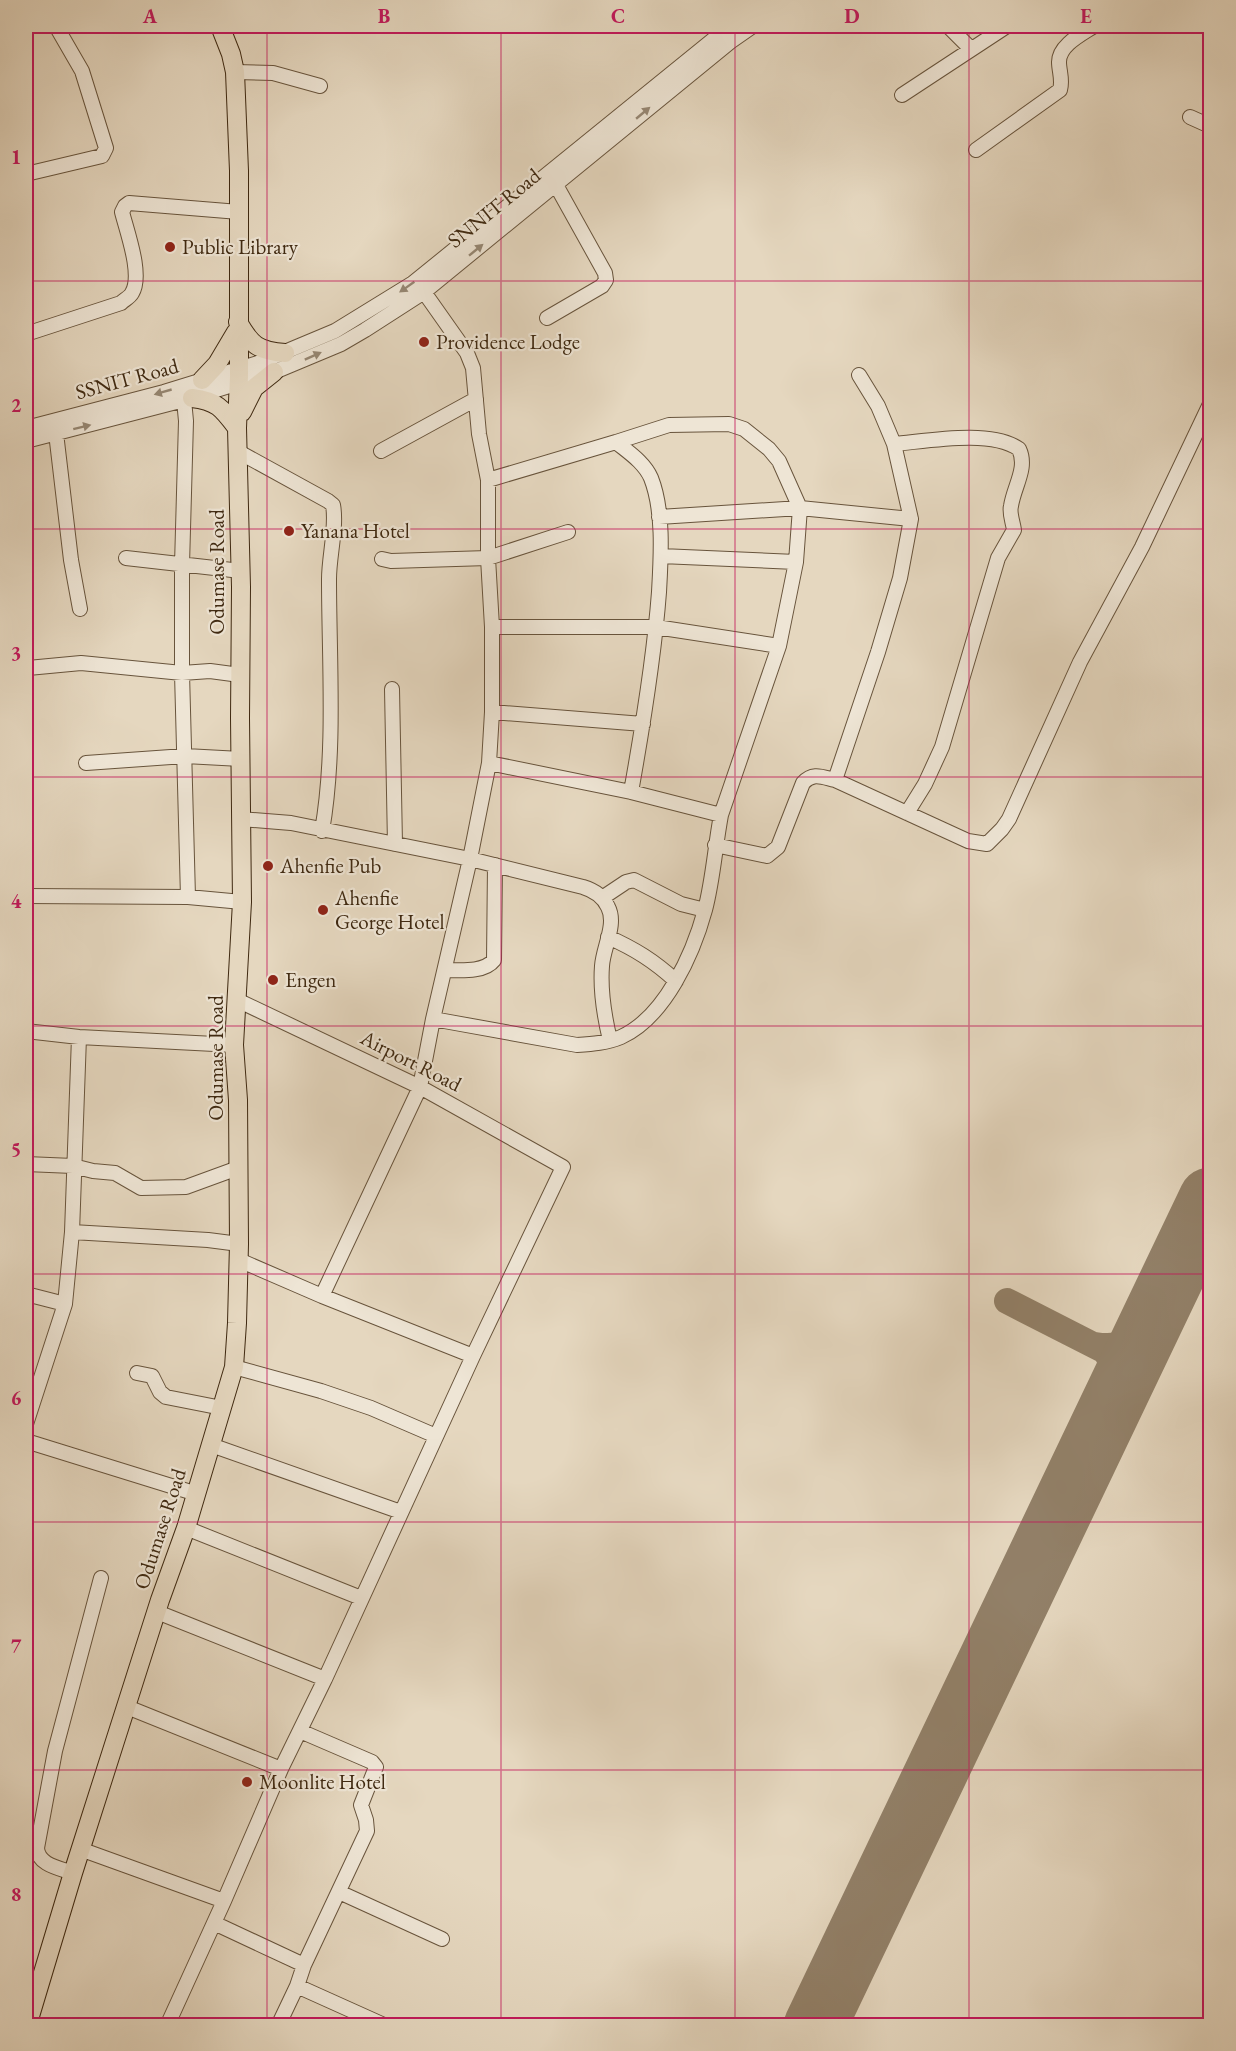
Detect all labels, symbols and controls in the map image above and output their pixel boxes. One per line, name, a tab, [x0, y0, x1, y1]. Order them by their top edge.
text: A	[142, 3, 158, 29]
text: B	[378, 3, 390, 29]
text: C	[611, 3, 625, 29]
text: D	[844, 3, 860, 29]
text: E	[1080, 3, 1092, 29]
one-way arrow	[635, 107, 650, 120]
text: 1	[11, 144, 21, 170]
street label: SNNIT Road	[442, 162, 546, 253]
place label: Public Library	[182, 233, 299, 260]
marker: Public Library	[163, 240, 177, 254]
one-way arrow	[468, 243, 484, 256]
one-way arrow	[399, 281, 415, 293]
place label: Providence Lodge	[436, 328, 580, 355]
marker: Providence Lodge	[417, 335, 431, 349]
one-way arrow	[305, 351, 323, 361]
street label: SSNIT Road	[72, 352, 182, 405]
one-way arrow	[153, 388, 171, 397]
text: 2	[11, 392, 22, 418]
one-way arrow	[73, 421, 91, 431]
street label: Odumase Road	[203, 509, 230, 635]
place label: Yanana Hotel	[301, 517, 410, 544]
marker: Yanana Hotel	[282, 524, 296, 538]
text: 3	[11, 640, 21, 666]
place label: Ahenfie Pub	[279, 852, 382, 879]
marker: Ahenfie Pub	[261, 859, 275, 873]
place label: Ahenfie George Hotel	[334, 884, 444, 935]
text: 4	[11, 888, 22, 914]
marker: Ahenfie George Hotel	[316, 903, 330, 917]
place label: Engen	[285, 966, 336, 993]
marker: Engen	[266, 973, 280, 987]
street label: Odumase Road	[202, 995, 229, 1121]
street label: Airport Road	[355, 1023, 467, 1098]
text: 5	[11, 1136, 21, 1162]
text: 6	[11, 1385, 22, 1411]
street label: Odumase Road	[127, 1465, 192, 1593]
text: 7	[11, 1633, 22, 1659]
place label: Moonlite Hotel	[259, 1768, 386, 1795]
marker: Moonlite Hotel	[240, 1775, 254, 1789]
text: 8	[11, 1881, 21, 1907]

